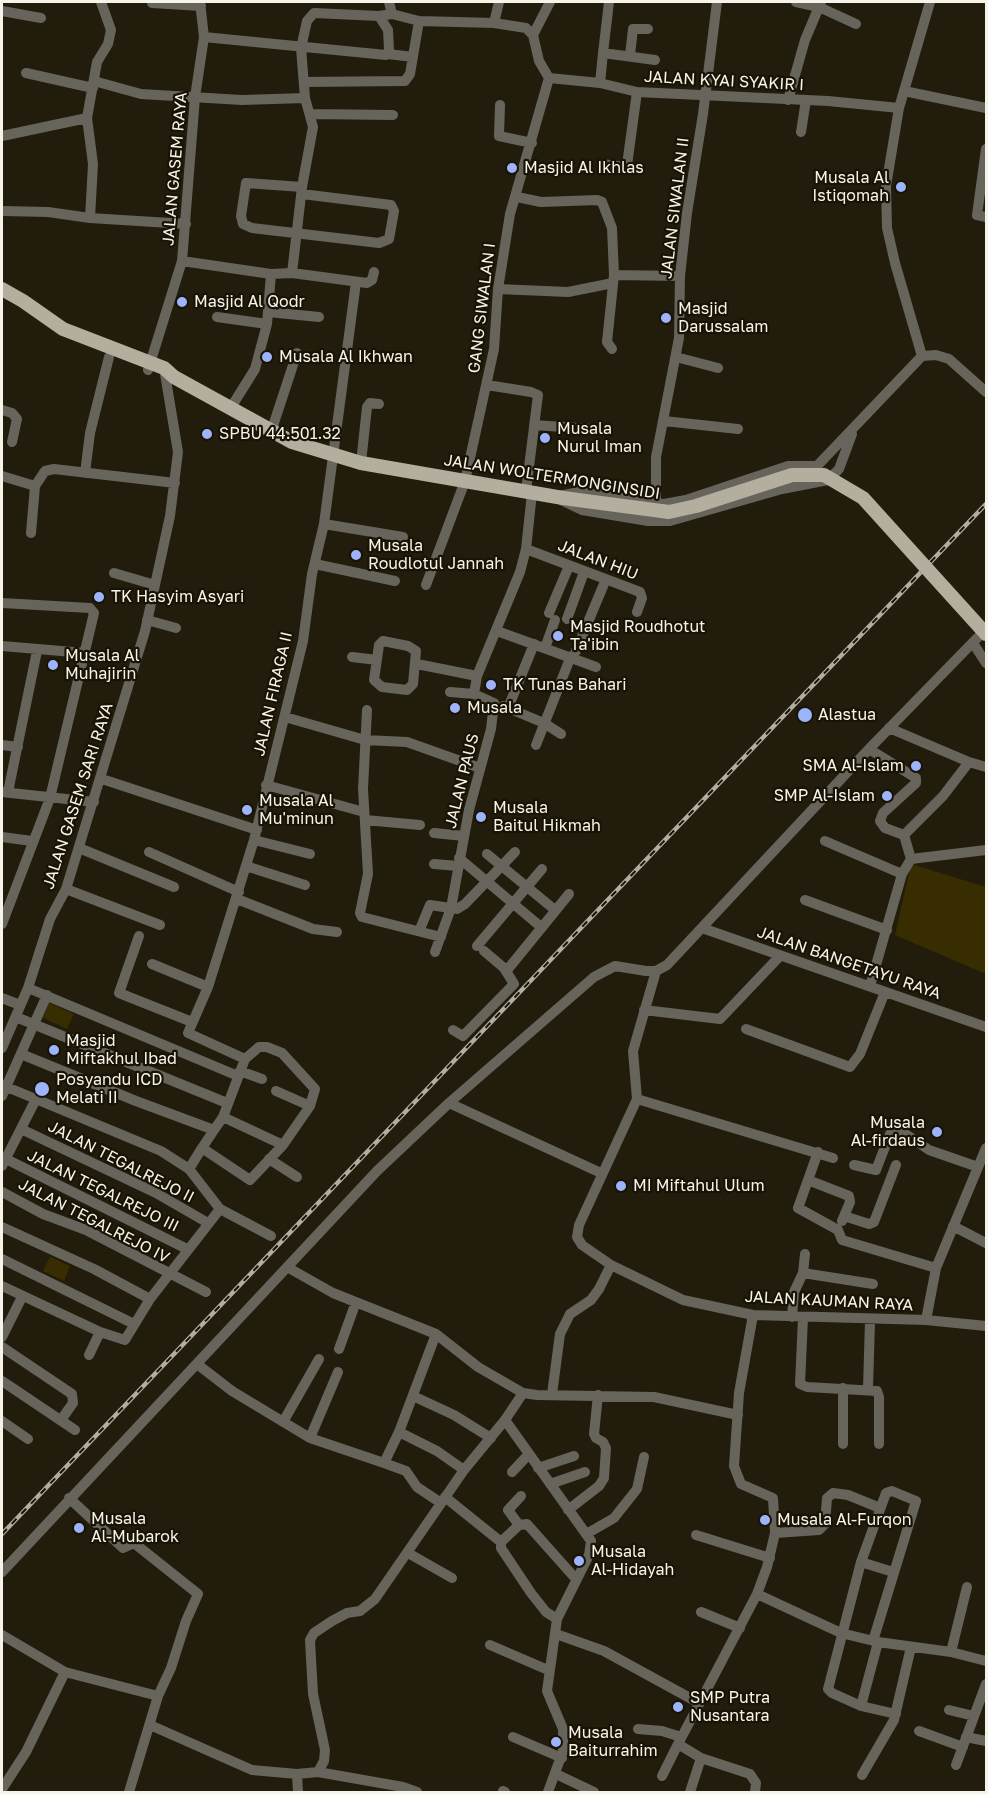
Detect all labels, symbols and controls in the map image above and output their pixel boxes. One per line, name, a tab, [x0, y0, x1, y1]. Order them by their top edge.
street label: JALAN KYAI SYAKIR I	[643, 67, 805, 95]
street label: JALAN GASEM RAYA	[159, 91, 191, 247]
street label: JALAN SIWALAN II	[657, 136, 693, 280]
place label: Masjid Al Ikhlas	[524, 158, 644, 178]
marker: Masjid Al Ikhlas	[505, 161, 519, 175]
place label: Musala Al Istiqomah	[812, 168, 889, 206]
marker: Musala Al Istiqomah	[894, 180, 908, 194]
street label: GANG SIWALAN I	[464, 242, 500, 374]
place label: Masjid Al Qodr	[194, 292, 305, 312]
marker: Masjid Al Qodr	[175, 295, 189, 309]
place label: Masjid Darussalam	[678, 299, 768, 337]
marker: Masjid Darussalam	[659, 311, 673, 325]
place label: Musala Al Ikhwan	[279, 347, 413, 367]
marker: Musala Al Ikhwan	[260, 350, 274, 364]
place label: Musala Nurul Iman	[557, 419, 642, 457]
place label: SPBU 44.501.32	[219, 424, 341, 444]
marker: SPBU 44.501.32	[200, 427, 214, 441]
marker: Musala Nurul Iman	[538, 431, 552, 445]
street label: JALAN WOLTERMONGINSIDI	[442, 450, 662, 504]
place label: Musala Roudlotul Jannah	[368, 536, 504, 574]
street label: JALAN HIU	[555, 536, 641, 584]
marker: Musala Roudlotul Jannah	[349, 548, 363, 562]
place label: TK Hasyim Asyari	[111, 587, 244, 607]
marker: TK Hasyim Asyari	[92, 590, 106, 604]
place label: Masjid Roudhotut Ta'ibin	[570, 617, 705, 655]
marker: Masjid Roudhotut Ta'ibin	[551, 629, 565, 643]
street label: JALAN FIRAGA II	[249, 630, 297, 758]
place label: Musala Al Muhajirin	[65, 646, 140, 684]
marker: Musala Al Muhajirin	[46, 658, 60, 672]
place label: TK Tunas Bahari	[503, 675, 627, 695]
marker: TK Tunas Bahari	[484, 678, 498, 692]
place label: Musala	[467, 698, 522, 718]
street label: JALAN GASEM SARI RAYA	[39, 700, 117, 892]
marker: Musala	[448, 701, 462, 715]
place label: Alastua	[818, 705, 876, 725]
marker: Alastua	[796, 706, 814, 724]
street label: JALAN PAUS	[441, 732, 483, 830]
place label: SMA Al-Islam	[802, 756, 904, 776]
marker: SMA Al-Islam	[909, 759, 923, 773]
place label: SMP Al-Islam	[774, 786, 875, 806]
marker: SMP Al-Islam	[880, 789, 894, 803]
place label: Musala Al Mu'minun	[259, 791, 334, 829]
place label: Musala Baitul Hikmah	[493, 798, 601, 836]
marker: Musala Al Mu'minun	[240, 803, 254, 817]
marker: Musala Baitul Hikmah	[474, 810, 488, 824]
street label: JALAN BANGETAYU RAYA	[755, 922, 943, 1004]
place label: Masjid Miftakhul Ibad	[66, 1031, 177, 1069]
marker: Masjid Miftakhul Ibad	[47, 1043, 61, 1057]
place label: Posyandu ICD Melati II	[56, 1070, 162, 1108]
marker: Posyandu ICD Melati II	[33, 1080, 51, 1098]
place label: Musala Al-firdaus	[851, 1113, 925, 1151]
street label: JALAN TEGALREJO II	[45, 1117, 197, 1207]
marker: Musala Al-firdaus	[930, 1125, 944, 1139]
street label: JALAN TEGALREJO III	[24, 1146, 182, 1236]
street label: JALAN TEGALREJO IV	[15, 1175, 173, 1267]
place label: MI Miftahul Ulum	[633, 1176, 765, 1196]
marker: MI Miftahul Ulum	[614, 1179, 628, 1193]
street label: JALAN KAUMAN RAYA	[744, 1287, 914, 1315]
place label: Musala Al-Mubarok	[91, 1509, 179, 1547]
place label: Musala Al-Furqon	[777, 1510, 912, 1530]
marker: Musala Al-Furqon	[758, 1513, 772, 1527]
marker: Musala Al-Mubarok	[72, 1521, 86, 1535]
place label: Musala Al-Hidayah	[591, 1542, 674, 1580]
marker: Musala Al-Hidayah	[572, 1554, 586, 1568]
place label: SMP Putra Nusantara	[690, 1688, 770, 1726]
marker: SMP Putra Nusantara	[671, 1700, 685, 1714]
place label: Musala Baiturrahim	[568, 1723, 658, 1761]
marker: Musala Baiturrahim	[549, 1735, 563, 1749]

